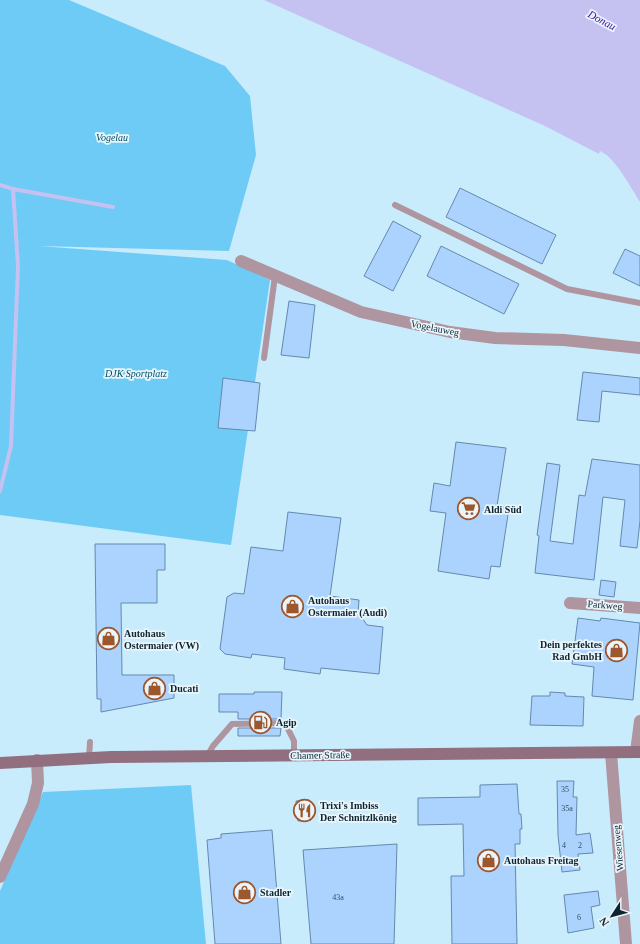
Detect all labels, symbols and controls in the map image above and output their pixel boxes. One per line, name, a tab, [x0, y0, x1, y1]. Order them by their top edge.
water label: Donau	[585, 7, 618, 33]
park label: Vogelau	[96, 132, 128, 143]
street label: Vogelauweg	[410, 318, 460, 338]
park label: DJK Sportplatz	[104, 368, 167, 379]
supermarket icon: Aldi Süd	[456, 496, 482, 522]
place label: Aldi Süd	[484, 504, 522, 515]
shop icon: Autohaus Ostermaier (Audi)	[279, 593, 305, 619]
place label: Autohaus Ostermaier (Audi)	[308, 595, 387, 619]
street label: Parkweg	[587, 598, 623, 612]
shop icon: Autohaus Ostermaier (VW)	[96, 626, 122, 652]
place label: Autohaus Ostermaier (VW)	[124, 628, 199, 652]
shop icon: Dein perfektes Rad GmbH	[604, 637, 630, 663]
place label: Dein perfektes Rad GmbH	[540, 639, 602, 662]
shop icon: Ducati	[142, 675, 168, 701]
place label: Ducati	[170, 683, 199, 694]
fuel station icon: Agip	[248, 709, 274, 735]
place label: Agip	[276, 717, 297, 728]
street label: Chamer Straße	[290, 749, 351, 761]
house number: 35	[561, 785, 569, 794]
restaurant icon: Trixi's Imbiss Der Schnitzlkönig	[292, 798, 318, 824]
place label: Trixi's Imbiss Der Schnitzlkönig	[320, 800, 397, 823]
house number: 35a	[561, 804, 573, 813]
street label: Wiesenweg	[611, 824, 625, 872]
house number: 4	[562, 841, 566, 850]
house number: 2	[578, 841, 582, 850]
shop icon: Autohaus Freitag	[476, 847, 502, 873]
place label: Autohaus Freitag	[504, 855, 579, 866]
shop icon: Stadler	[231, 879, 257, 905]
place label: Stadler	[260, 887, 292, 898]
house number: 43a	[332, 893, 344, 902]
north arrow	[592, 896, 632, 936]
house number: 6	[577, 913, 581, 922]
text: N	[597, 915, 611, 929]

